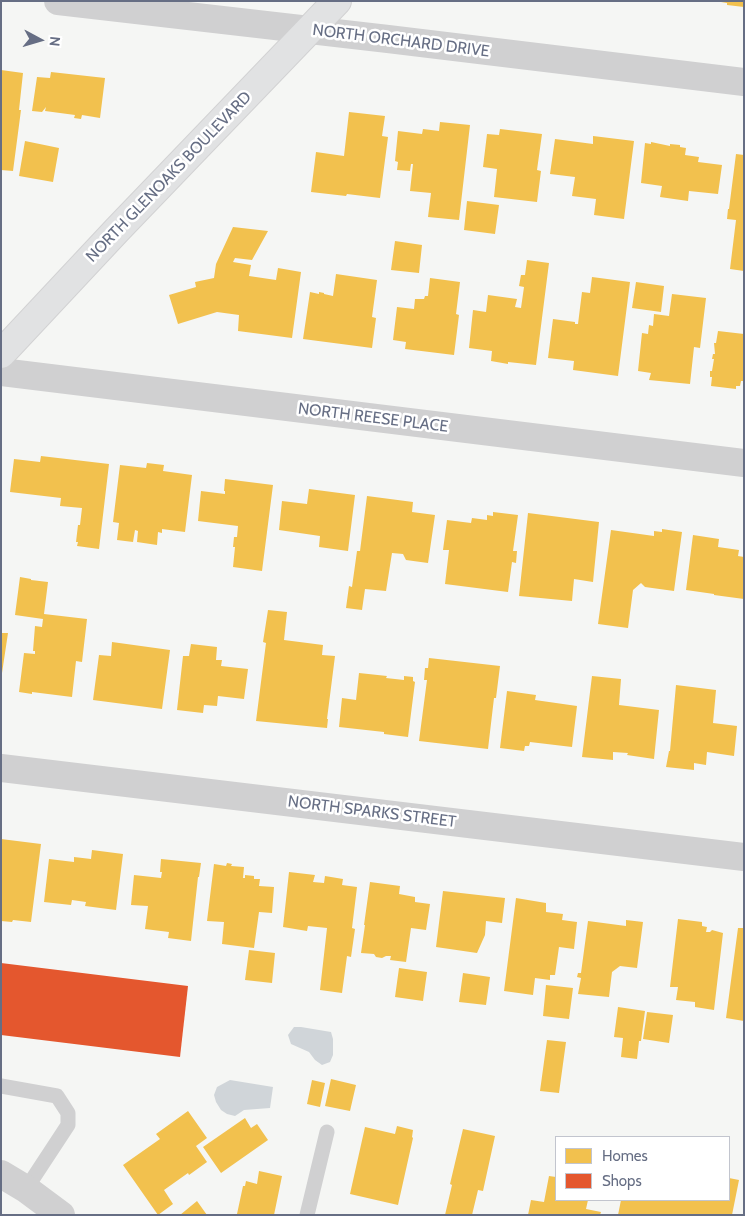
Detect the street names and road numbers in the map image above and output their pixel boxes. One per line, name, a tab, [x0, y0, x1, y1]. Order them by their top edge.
street label: NORTH ORCHARD DRIVE	[311, 21, 491, 61]
street label: NORTH GLENOAKS BOULEVARD	[82, 88, 256, 266]
street label: NORTH REESE PLACE	[297, 399, 449, 437]
street label: NORTH SPARKS STREET	[287, 792, 457, 832]

